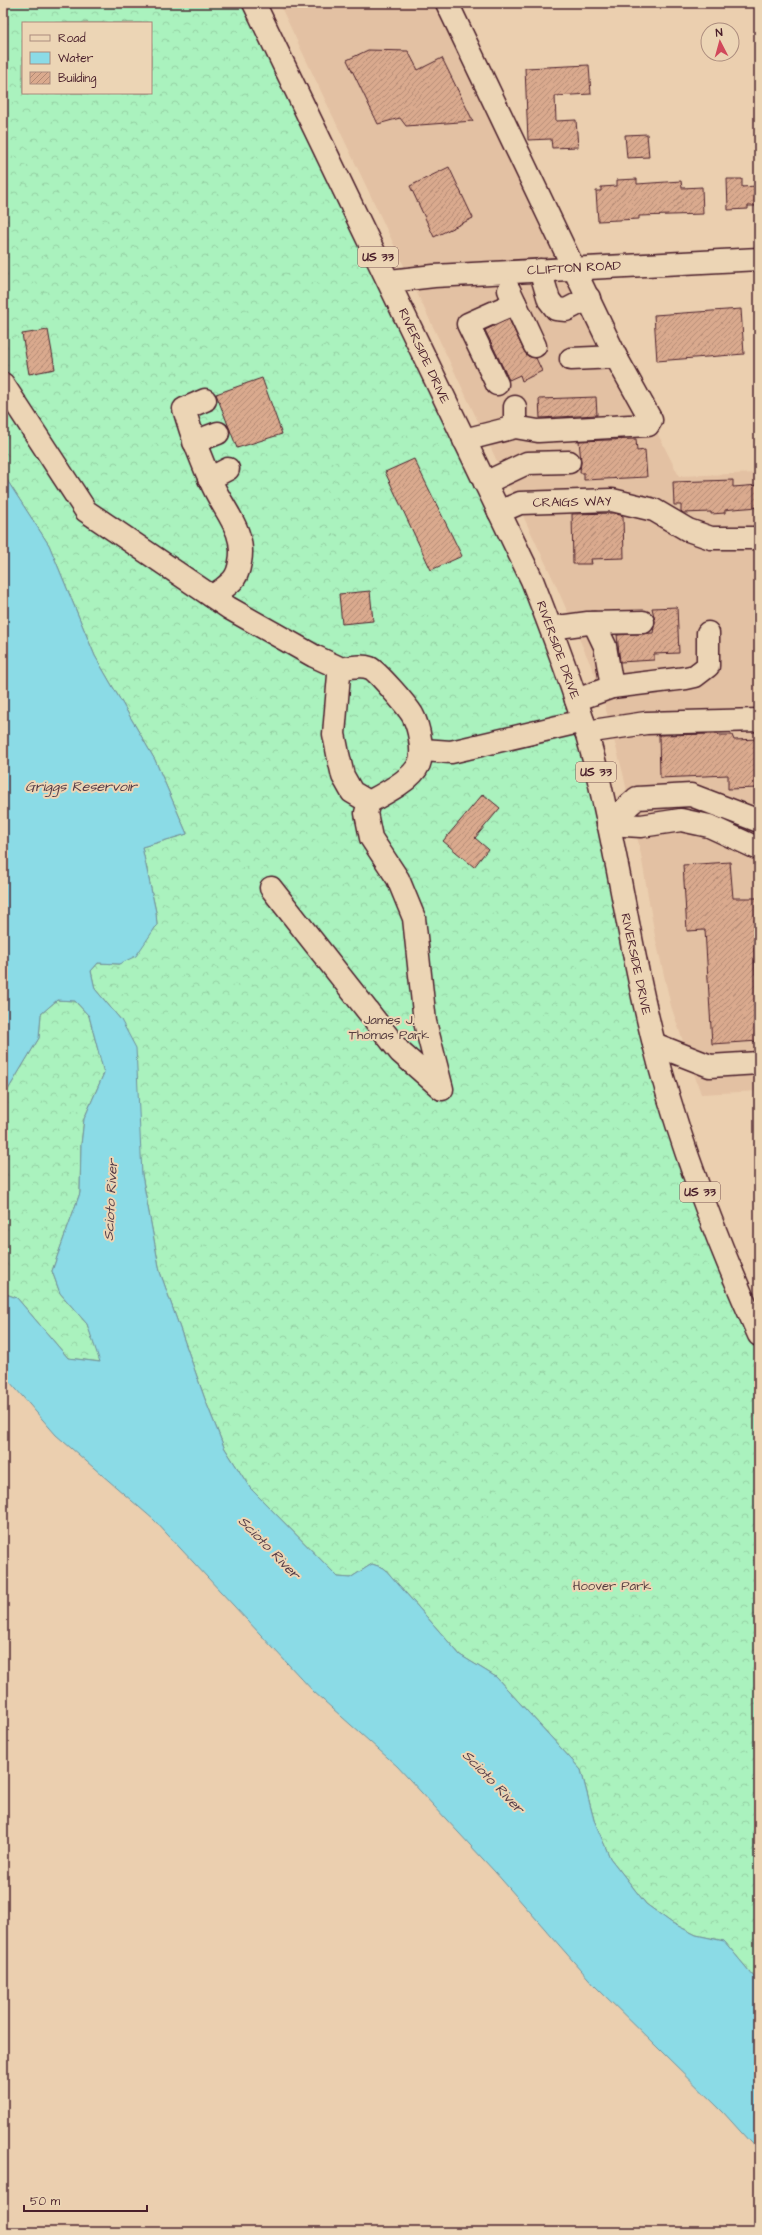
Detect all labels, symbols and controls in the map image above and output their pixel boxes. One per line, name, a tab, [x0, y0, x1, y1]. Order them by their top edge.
legend	[22, 22, 152, 94]
north arrow	[700, 22, 740, 62]
text: N	[715, 25, 723, 40]
text: Road	[58, 30, 86, 47]
text: Water	[58, 50, 94, 67]
text: Building	[58, 70, 96, 88]
road number: US 33	[358, 247, 398, 267]
street label: CLIFTON ROAD	[527, 257, 622, 279]
street label: RIVERSIDE DRIVE	[394, 305, 454, 407]
street label: CRAIGS WAY	[532, 492, 612, 512]
street label: RIVERSIDE DRIVE	[532, 598, 584, 702]
road number: US 33	[576, 762, 616, 782]
water label: Griggs Reservoir	[25, 777, 138, 797]
street label: RIVERSIDE DRIVE	[616, 912, 656, 1017]
park label: James J. Thomas Park	[349, 1011, 429, 1044]
water label: Scioto River	[99, 1157, 123, 1241]
road number: US 33	[680, 1182, 720, 1202]
water label: Scioto River	[233, 1512, 305, 1585]
park label: Hoover Park	[573, 1577, 651, 1595]
water label: Scioto River	[457, 1746, 529, 1819]
scale bar	[24, 2187, 147, 2213]
text: 50 m	[30, 2193, 61, 2210]

